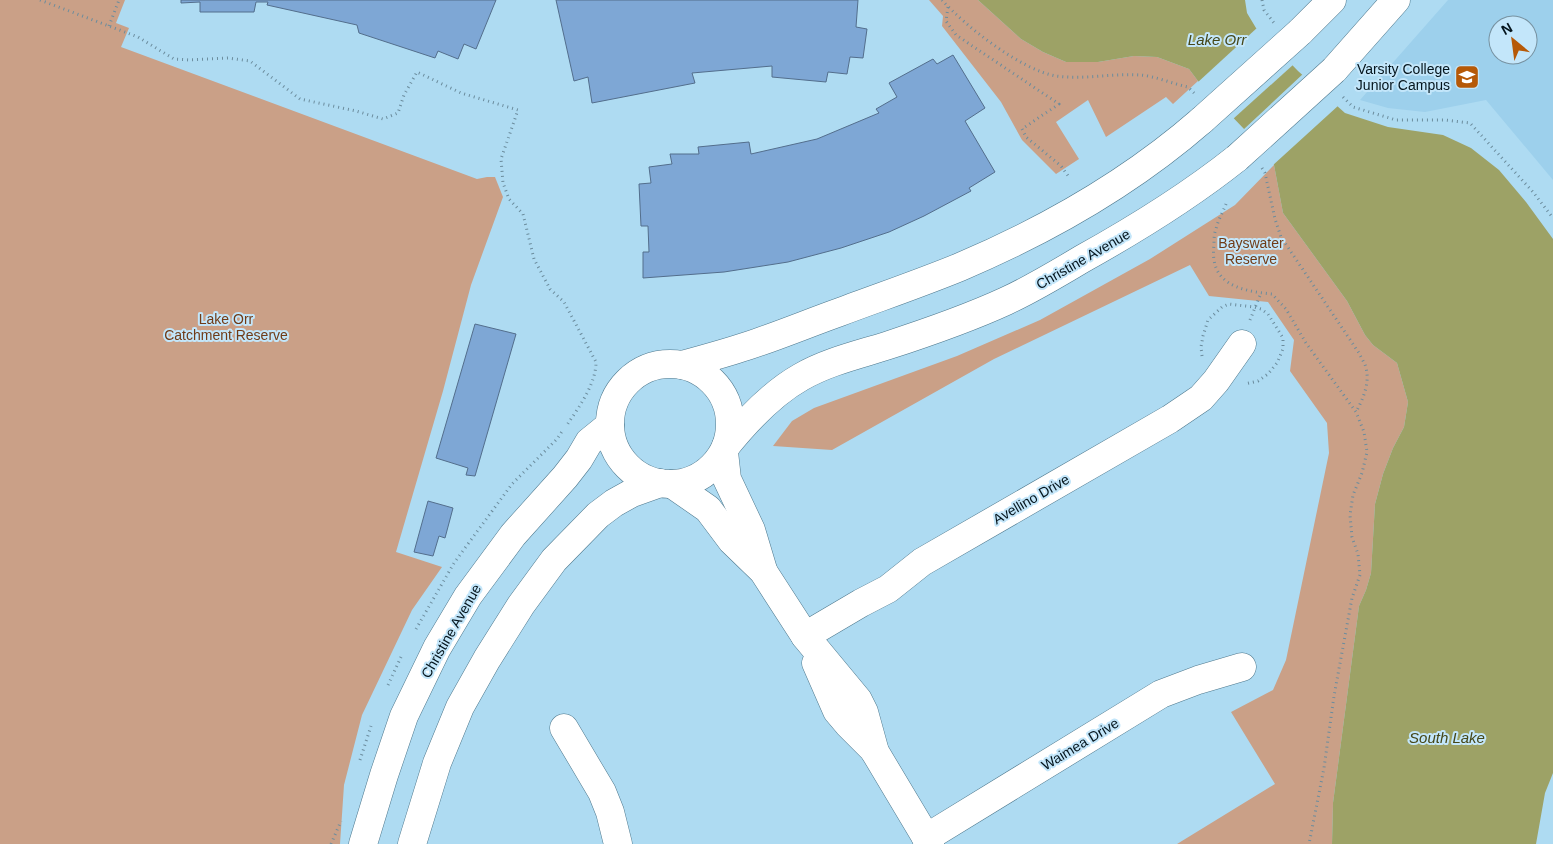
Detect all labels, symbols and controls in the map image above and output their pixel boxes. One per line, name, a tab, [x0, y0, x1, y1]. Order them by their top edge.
north arrow	[1488, 15, 1538, 65]
text: N	[1498, 19, 1515, 38]
water label: Lake Orr	[1188, 31, 1247, 48]
place label: Varsity College Junior Campus	[1356, 61, 1450, 93]
school or university icon: Varsity College Junior Campus	[1454, 64, 1480, 90]
street label: Christine Avenue	[1033, 226, 1133, 292]
park label: Bayswater Reserve	[1218, 235, 1284, 267]
park label: Lake Orr Catchment Reserve	[164, 311, 288, 343]
street label: Avellino Drive	[990, 471, 1072, 527]
street label: Christine Avenue	[418, 581, 484, 681]
street label: Waimea Drive	[1038, 715, 1122, 773]
water label: South Lake	[1409, 729, 1485, 746]

